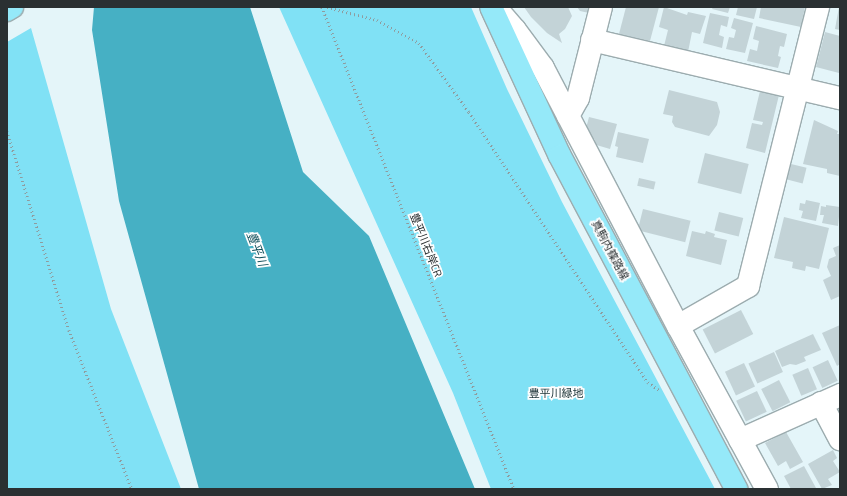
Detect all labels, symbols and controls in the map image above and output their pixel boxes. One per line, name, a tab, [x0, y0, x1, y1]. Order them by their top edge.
street label: 豊平川右岸CR	[407, 211, 445, 279]
street label: 真駒内篠路線	[589, 218, 631, 282]
water label: 豊平川	[244, 230, 270, 268]
park label: 豊平川緑地	[529, 386, 583, 400]

